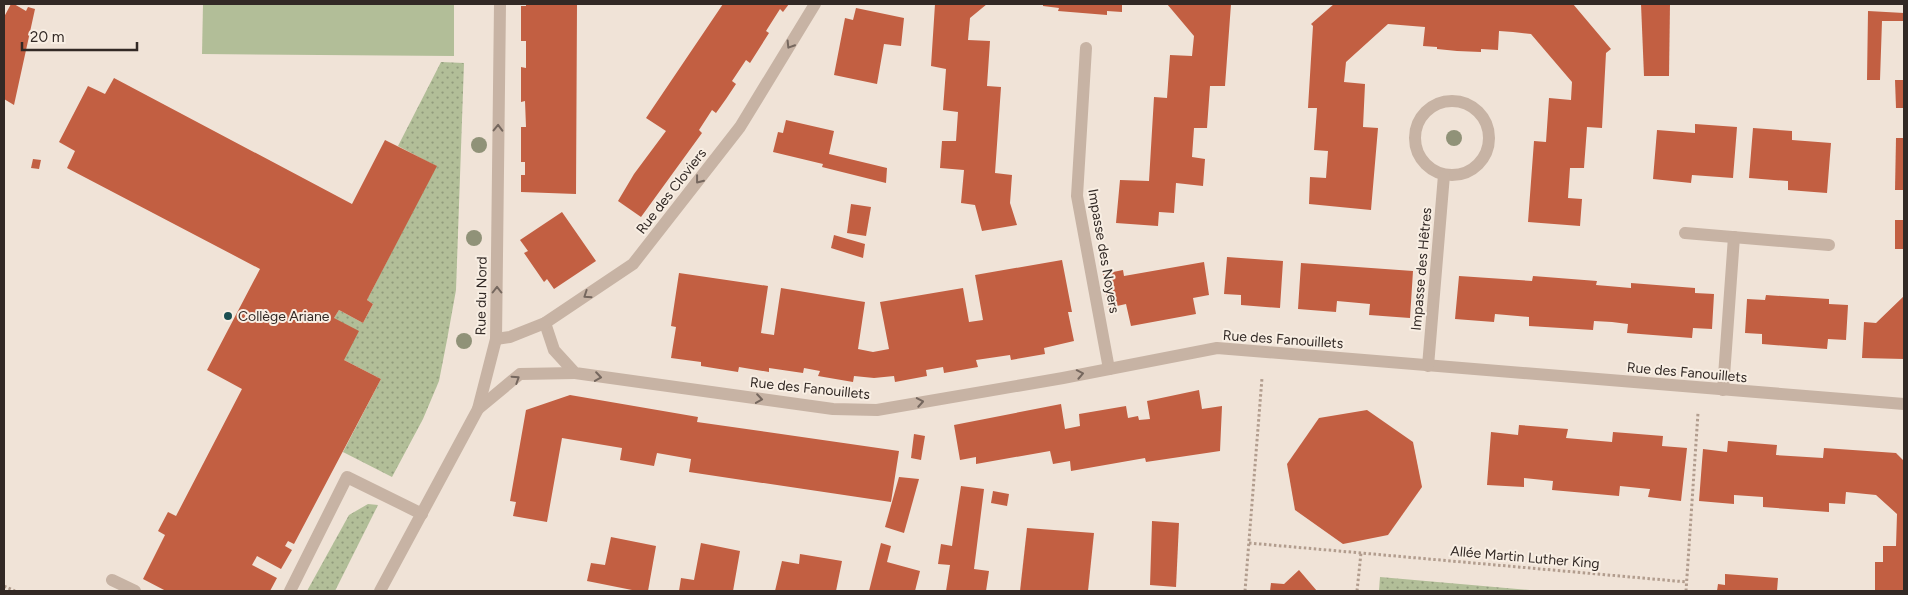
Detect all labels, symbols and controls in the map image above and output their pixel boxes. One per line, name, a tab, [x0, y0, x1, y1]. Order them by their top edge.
scale bar	[22, 20, 138, 52]
text: 20 m	[30, 28, 64, 46]
one-way arrow	[787, 40, 796, 49]
one-way arrow	[493, 124, 503, 132]
street label: Rue des Cloviers	[633, 145, 710, 238]
one-way arrow	[696, 174, 705, 184]
street label: Impasse des Noyers	[1084, 188, 1123, 315]
street label: Impasse des Hêtres	[1408, 207, 1435, 331]
street label: Rue du Nord	[472, 256, 491, 336]
one-way arrow	[492, 286, 502, 294]
one-way arrow	[583, 289, 593, 298]
place label: Collège Ariane	[238, 308, 330, 325]
marker: Collège Ariane	[222, 310, 234, 322]
street label: Rue des Fanouillets	[1222, 327, 1344, 352]
street label: Rue des Fanouillets	[1626, 359, 1748, 386]
one-way arrow	[1076, 370, 1085, 380]
one-way arrow	[594, 371, 603, 381]
street label: Rue des Fanouillets	[749, 374, 871, 403]
one-way arrow	[510, 376, 520, 385]
one-way arrow	[755, 393, 764, 403]
one-way arrow	[916, 398, 925, 408]
street label: Allée Martin Luther King	[1450, 543, 1600, 572]

